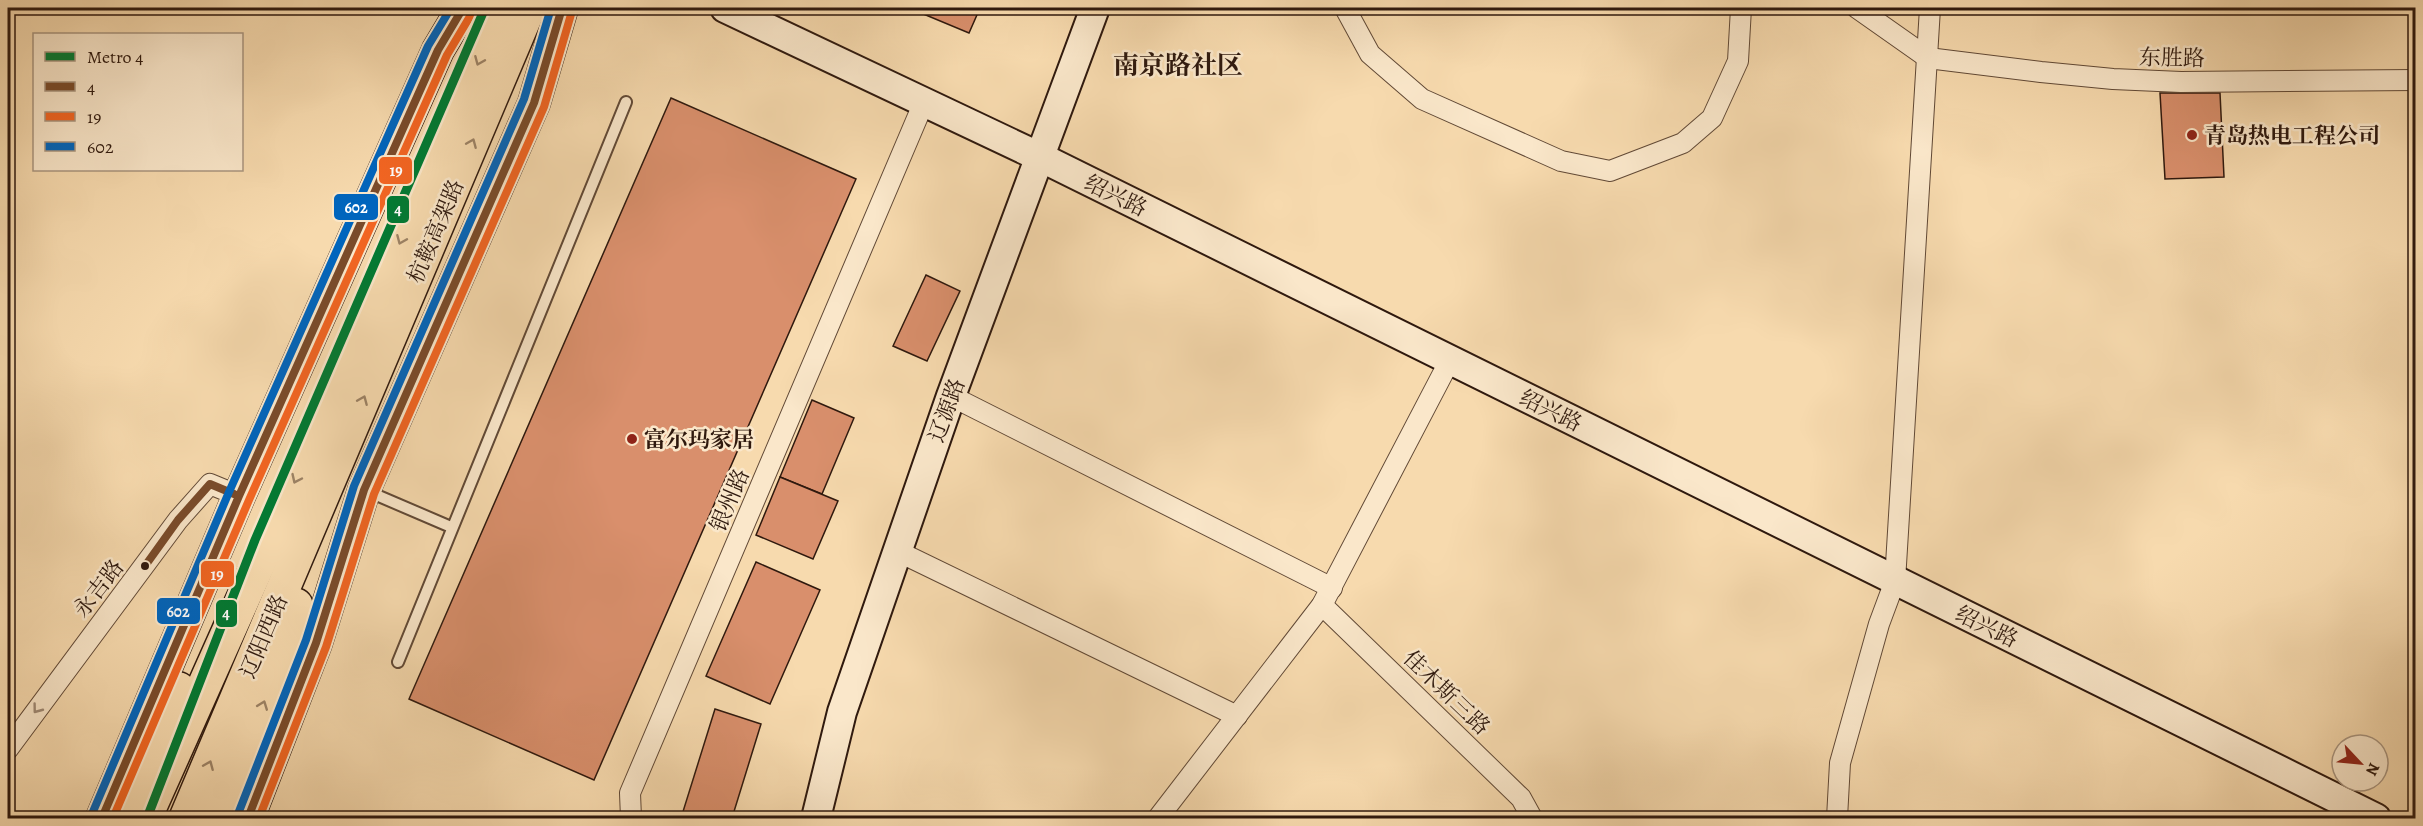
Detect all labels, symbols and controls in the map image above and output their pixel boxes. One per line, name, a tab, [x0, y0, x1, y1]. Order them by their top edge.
legend	[33, 33, 243, 171]
street label: 东胜路	[2139, 42, 2205, 74]
text: Metro 4	[87, 45, 143, 69]
district label: 南京路社区	[1113, 48, 1243, 83]
one-way arrow	[474, 55, 486, 66]
text: 4	[87, 75, 95, 99]
text: 19	[87, 105, 101, 129]
place label: 青岛热电工程公司	[2204, 121, 2380, 151]
marker: 青岛热电工程公司	[2185, 128, 2199, 142]
text: 602	[87, 135, 114, 159]
one-way arrow	[464, 138, 476, 149]
line badge: 19	[378, 156, 413, 185]
text: 19	[389, 160, 403, 182]
street label: 绍兴路	[1079, 168, 1152, 224]
street label: 杭鞍高架路	[401, 175, 471, 288]
line badge: 602	[333, 193, 379, 221]
line badge: 4	[386, 195, 410, 224]
text: 602	[344, 197, 368, 219]
text: 4	[394, 199, 402, 221]
one-way arrow	[396, 234, 408, 245]
street label: 辽源路	[922, 374, 972, 446]
street label: 绍兴路	[1514, 383, 1587, 439]
one-way arrow	[356, 395, 368, 406]
place label: 富尔玛家居	[644, 425, 754, 455]
marker: 富尔玛家居	[625, 432, 639, 446]
street label: 银州路	[703, 464, 757, 537]
one-way arrow	[291, 473, 303, 484]
street label: 永吉路	[67, 553, 131, 624]
unlabelled marker	[139, 560, 151, 572]
line badge: 19	[200, 560, 235, 588]
text: 19	[210, 564, 224, 586]
street label: 辽阳西路	[233, 590, 295, 683]
line badge: 602	[156, 597, 201, 625]
line badge: 4	[215, 599, 238, 628]
street label: 绍兴路	[1950, 599, 2023, 655]
text: 602	[166, 601, 190, 623]
text: 4	[222, 603, 230, 625]
street label: 佳木斯三路	[1396, 644, 1496, 742]
one-way arrow	[256, 701, 268, 712]
one-way arrow	[33, 703, 44, 714]
north arrow	[2330, 733, 2390, 793]
text: N	[2360, 759, 2385, 780]
one-way arrow	[202, 760, 214, 771]

